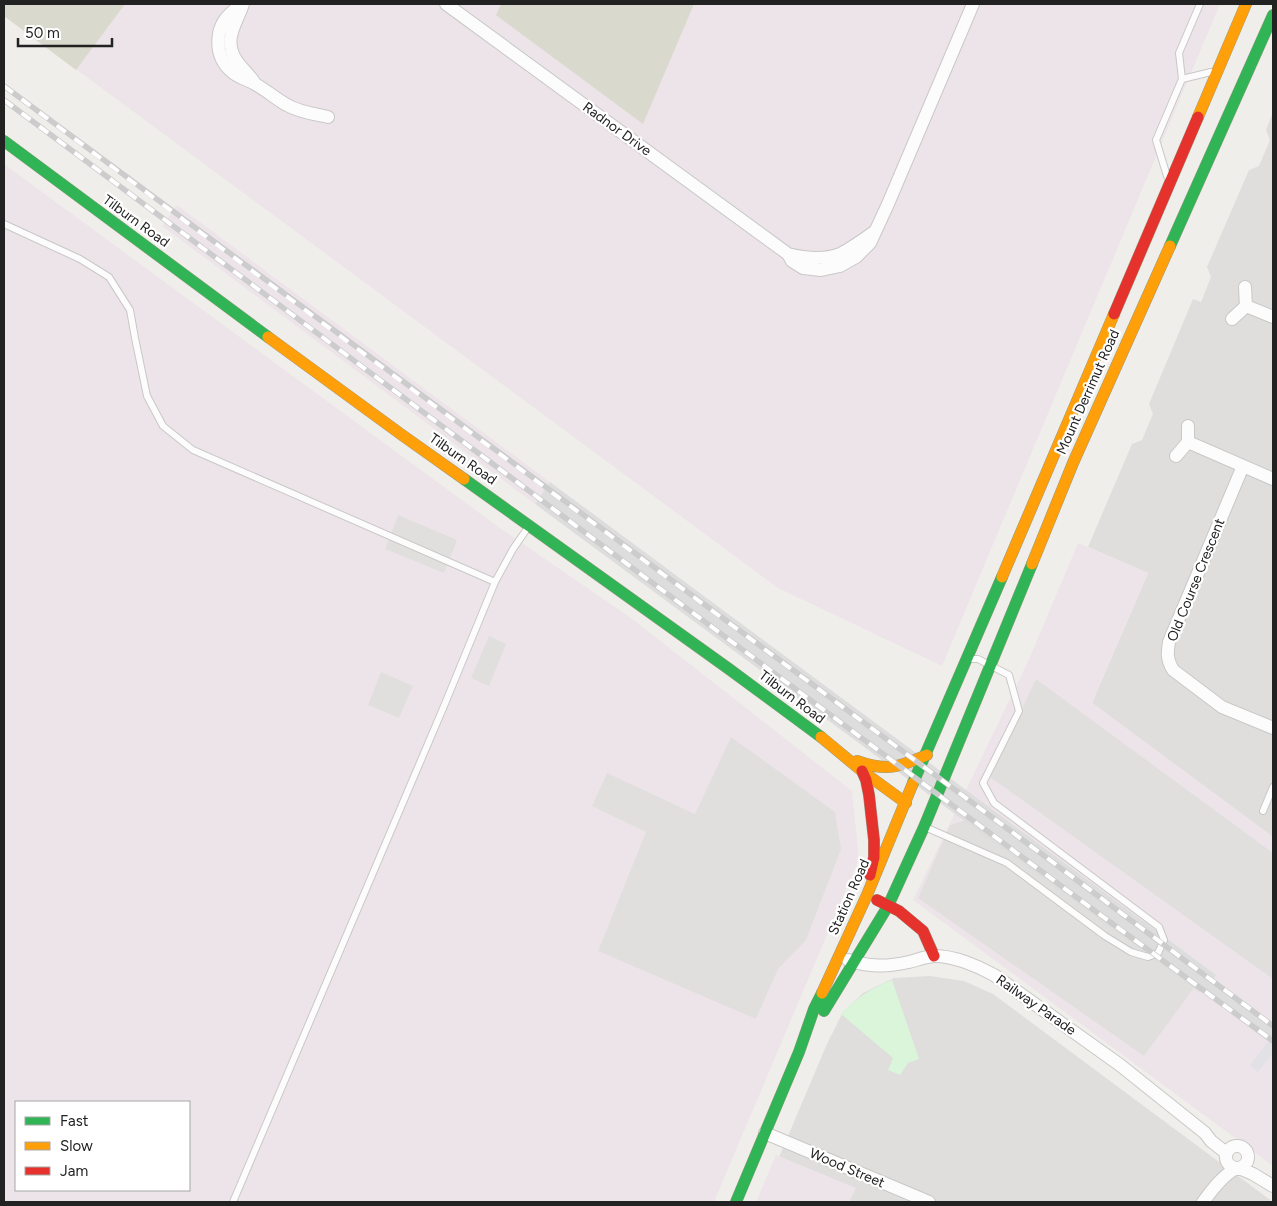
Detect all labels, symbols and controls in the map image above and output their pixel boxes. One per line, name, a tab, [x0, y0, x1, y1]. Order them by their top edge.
scale bar	[18, 15, 111, 47]
text: 50 m	[25, 24, 60, 42]
street label: Radnor Drive	[579, 98, 655, 160]
street label: Tilburn Road	[99, 191, 173, 251]
street label: Mount Derrimut Road	[1053, 327, 1123, 457]
street label: Tilburn Road	[426, 430, 500, 488]
street label: Old Course Crescent	[1164, 516, 1228, 644]
street label: Tilburn Road	[756, 667, 828, 727]
street label: Station Road	[825, 856, 873, 938]
street label: Railway Parade	[993, 971, 1080, 1039]
legend	[15, 1101, 190, 1191]
text: Fast	[60, 1112, 89, 1130]
text: Slow	[60, 1137, 93, 1155]
street label: Wood Street	[807, 1145, 887, 1191]
text: Jam	[60, 1162, 88, 1180]

